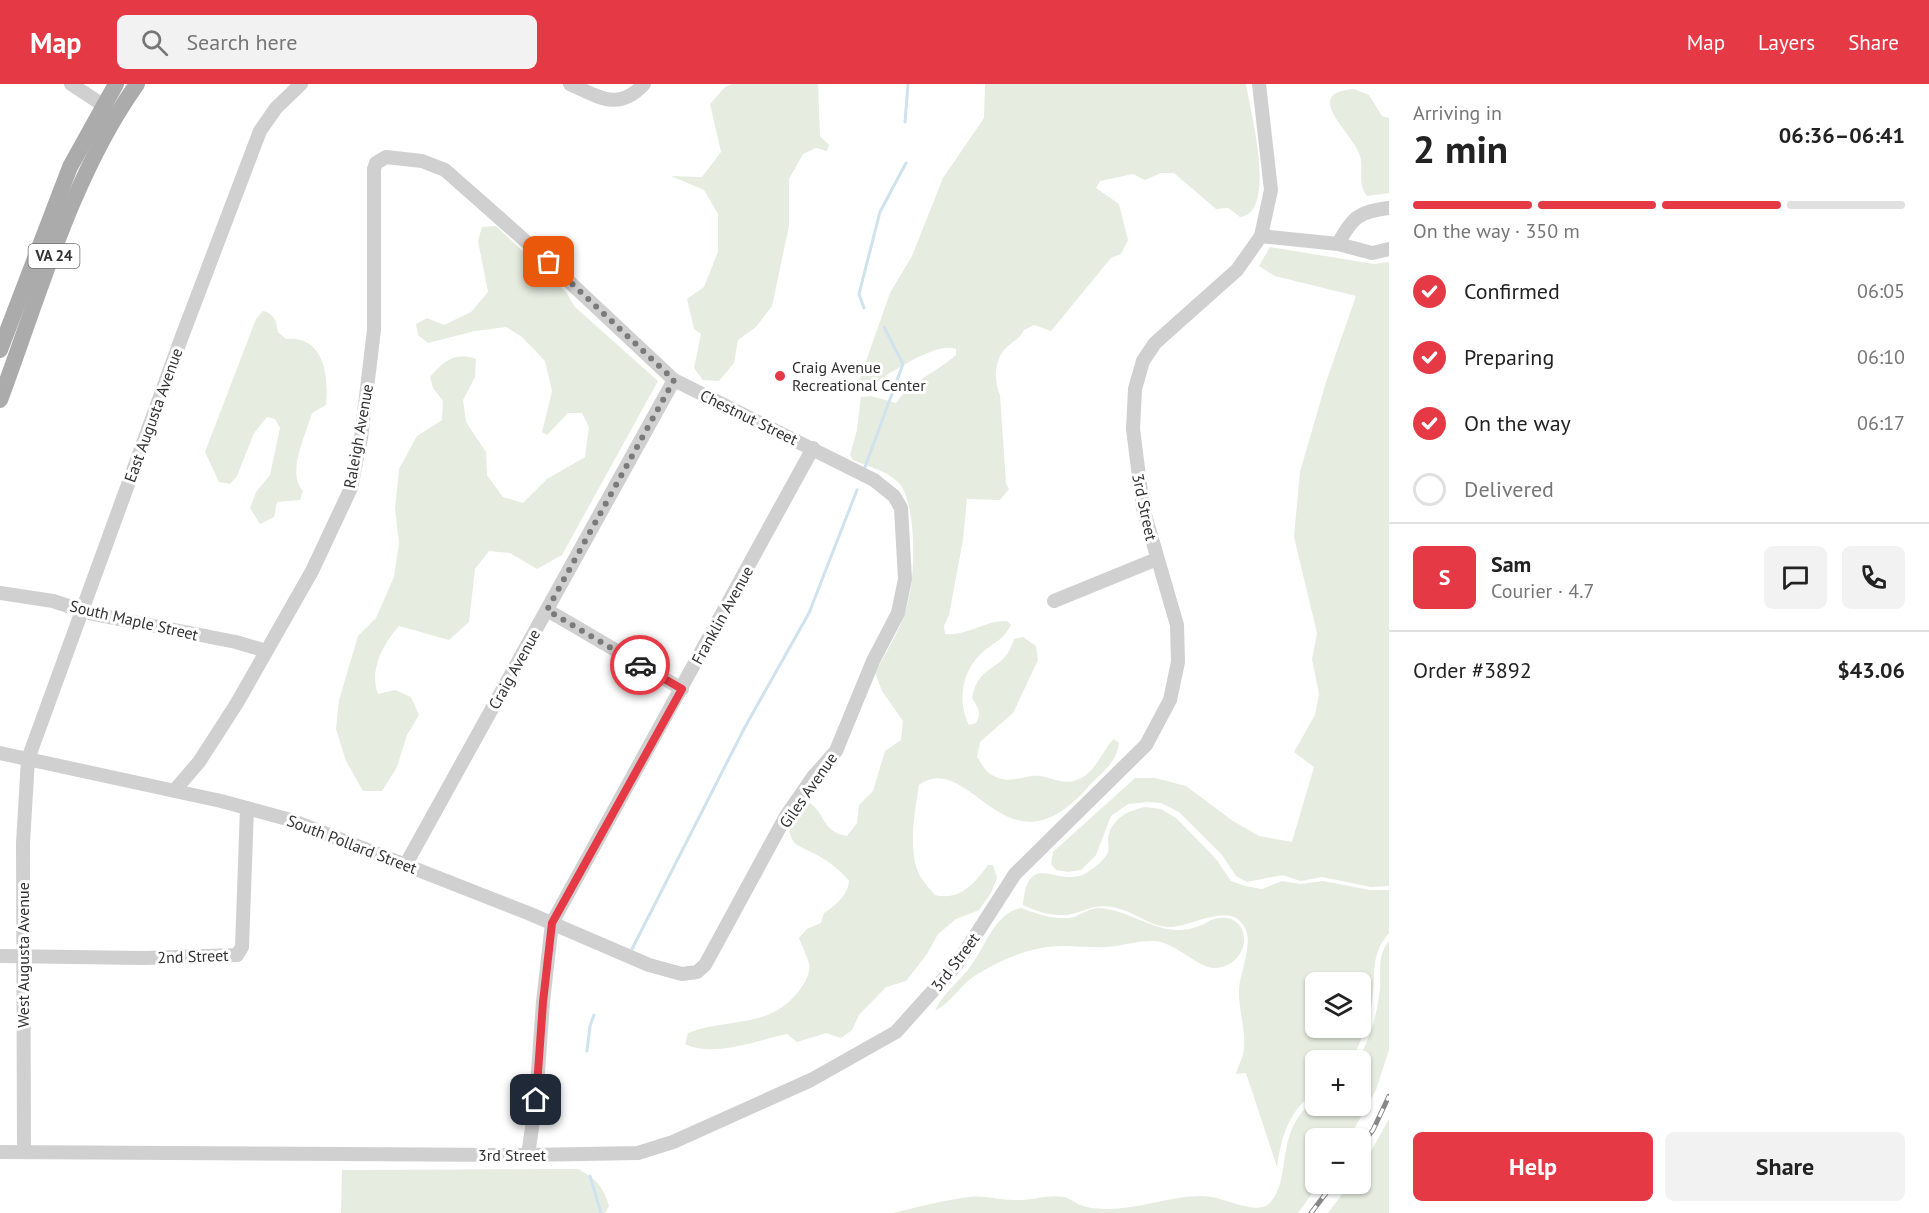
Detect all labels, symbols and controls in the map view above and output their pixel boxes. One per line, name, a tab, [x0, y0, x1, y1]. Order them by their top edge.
search box	[117, 15, 537, 69]
text: Map	[30, 24, 81, 61]
icon: search	[138, 26, 171, 59]
text: Search here	[186, 28, 297, 56]
text: Map	[1687, 29, 1725, 56]
text: Layers	[1758, 29, 1815, 56]
text: Share	[1848, 29, 1899, 56]
text: Arriving in	[1413, 100, 1502, 126]
text: 06:36–06:41	[1779, 121, 1905, 149]
text: 2 min	[1413, 123, 1508, 174]
text: On the way · 350 m	[1413, 218, 1580, 244]
pin	[523, 236, 574, 287]
road number: VA 24	[28, 244, 80, 268]
icon: bag	[532, 245, 565, 278]
icon: check	[1413, 275, 1446, 308]
text: Confirmed	[1464, 277, 1560, 305]
text: 06:05	[1857, 278, 1905, 304]
icon: check	[1413, 341, 1446, 374]
text: Preparing	[1464, 343, 1554, 371]
text: 06:10	[1857, 344, 1905, 370]
street label: East Augusta Avenue	[119, 345, 187, 485]
place label: Craig Avenue Recreational Center	[792, 357, 926, 395]
marker: Craig Avenue Recreational Center	[773, 369, 787, 383]
street label: Raleigh Avenue	[339, 382, 377, 490]
street label: Chestnut Street	[697, 385, 802, 449]
icon: check	[1413, 407, 1446, 440]
text: On the way	[1464, 409, 1571, 437]
text: 06:17	[1857, 410, 1905, 436]
street label: 3rd Street	[1128, 472, 1162, 543]
text: Delivered	[1464, 475, 1554, 503]
button: chat	[1764, 546, 1827, 609]
button: phone	[1842, 546, 1905, 609]
text: Sam	[1491, 550, 1531, 578]
street label: Franklin Avenue	[687, 562, 757, 668]
text: S	[1439, 563, 1450, 591]
text: Courier · 4.7	[1491, 578, 1594, 604]
street label: South Maple Street	[68, 595, 201, 645]
street label: Craig Avenue	[484, 625, 544, 713]
courier	[610, 635, 670, 695]
icon: car	[624, 649, 657, 682]
text: Order #3892	[1413, 656, 1532, 684]
text: $43.06	[1837, 656, 1905, 684]
street label: Giles Avenue	[775, 748, 841, 832]
street label: South Pollard Street	[284, 810, 420, 878]
street label: West Augusta Avenue	[13, 882, 33, 1028]
street label: 3rd Street	[927, 928, 984, 995]
street label: 2nd Street	[157, 945, 230, 967]
map controls	[1305, 972, 1371, 1194]
button: layers	[1305, 972, 1371, 1038]
button: +	[1305, 1050, 1371, 1116]
pin	[510, 1074, 561, 1125]
icon: home	[519, 1083, 552, 1116]
button: −	[1305, 1128, 1371, 1194]
button: Help	[1413, 1132, 1653, 1201]
button: Share	[1665, 1132, 1905, 1201]
street label: 3rd Street	[478, 1145, 547, 1165]

